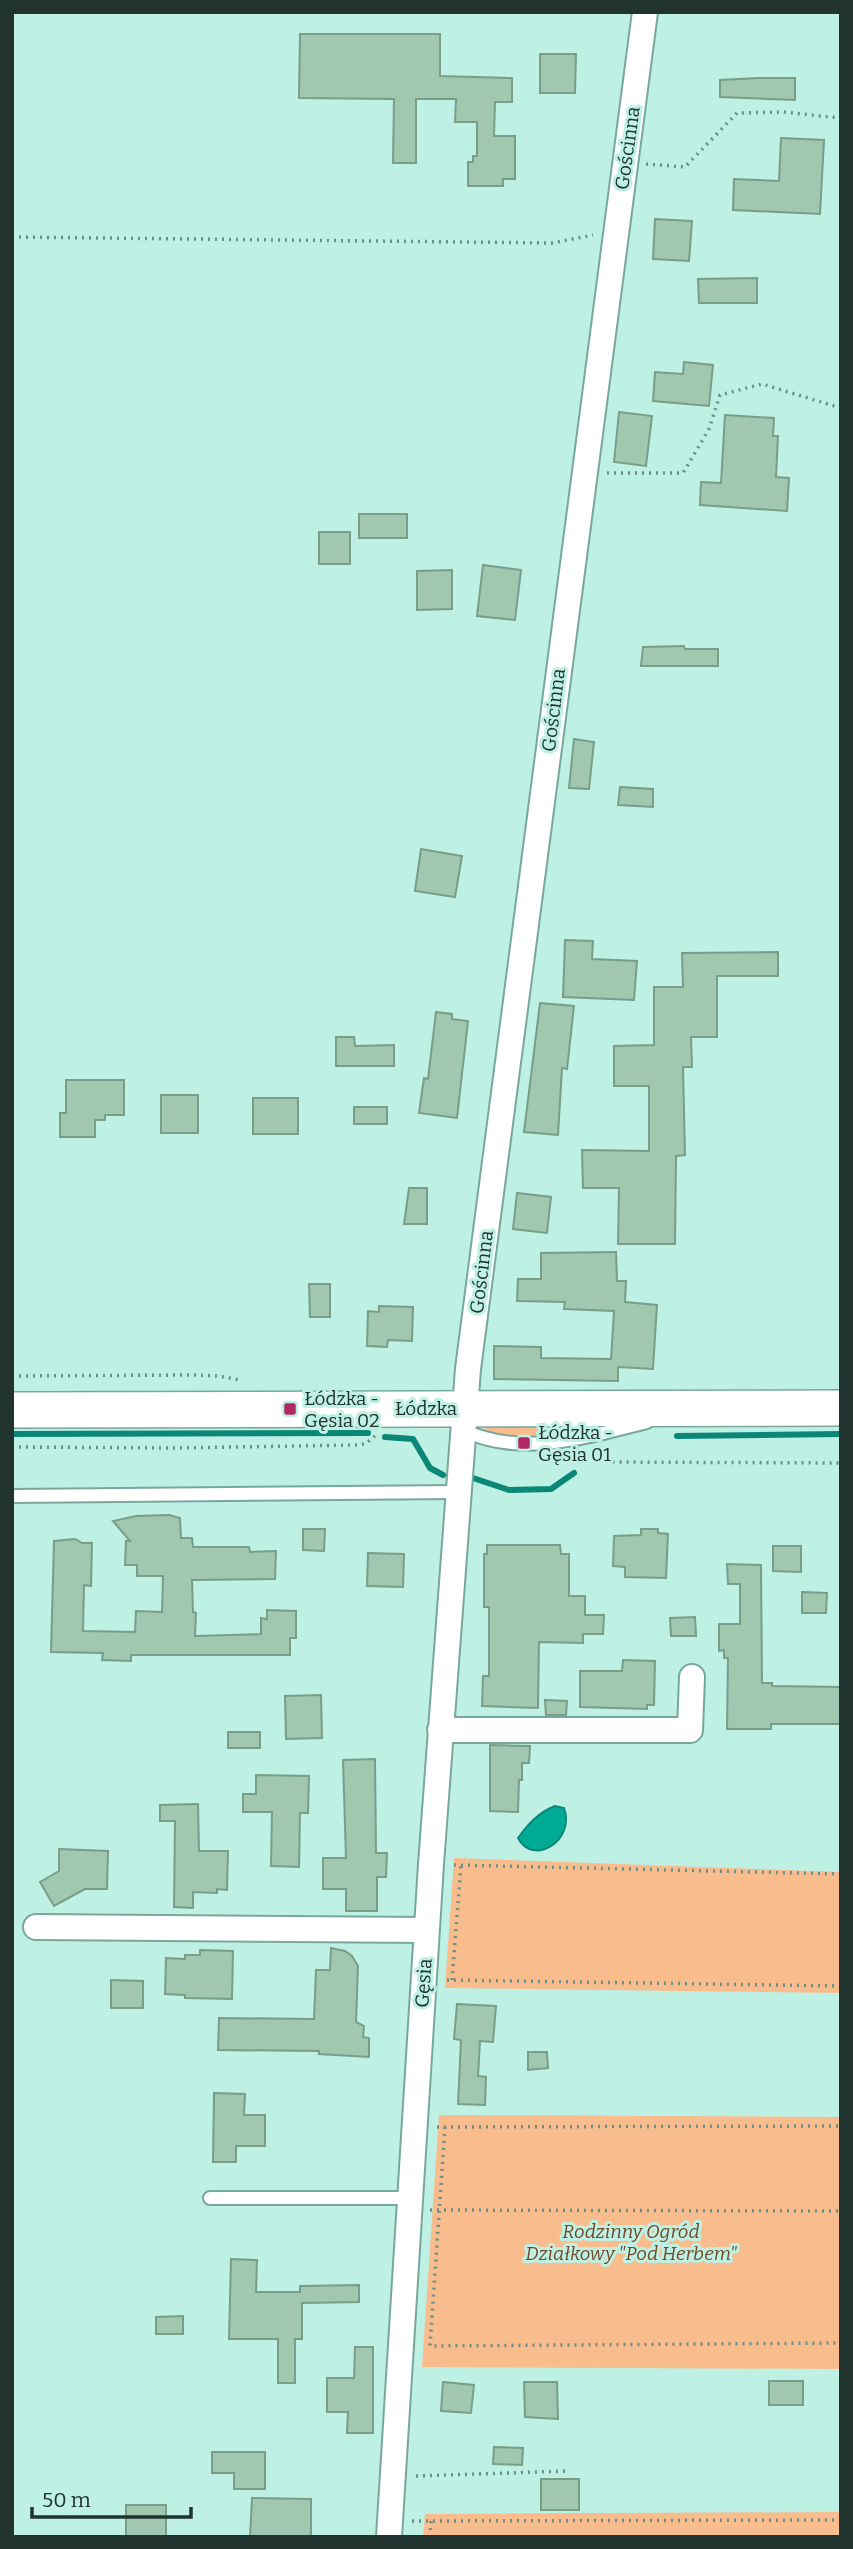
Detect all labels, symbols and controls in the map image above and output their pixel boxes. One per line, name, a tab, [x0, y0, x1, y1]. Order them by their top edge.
street label: Gościnna	[610, 104, 645, 191]
street label: Gościnna	[537, 666, 570, 753]
street label: Gościnna	[465, 1228, 498, 1315]
place label: Łódzka - Gęsia 02	[304, 1387, 380, 1432]
street label: Łódzka	[395, 1397, 458, 1420]
marker: Łódzka - Gęsia 02	[282, 1401, 298, 1417]
place label: Łódzka - Gęsia 01	[538, 1421, 613, 1466]
marker: Łódzka - Gęsia 01	[516, 1435, 532, 1451]
street label: Gęsia	[410, 1957, 437, 2008]
park label: Rodzinny Ogród Działkowy "Pod Herbem"	[525, 2220, 738, 2265]
scale bar	[32, 2476, 191, 2520]
text: 50 m	[42, 2487, 91, 2513]

